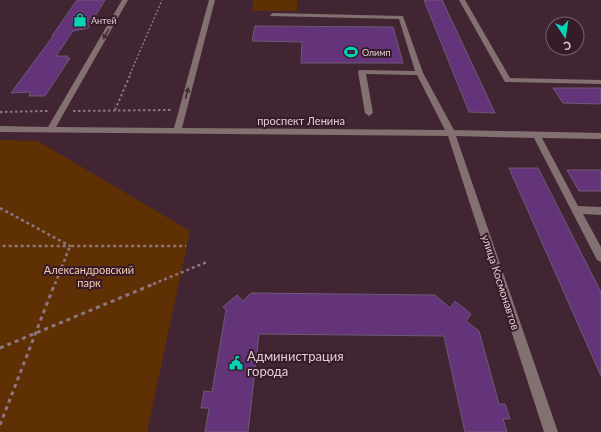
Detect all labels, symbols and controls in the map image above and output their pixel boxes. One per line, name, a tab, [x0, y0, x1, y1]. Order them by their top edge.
shop icon: Антей	[72, 12, 88, 28]
place label: Антей	[91, 15, 116, 26]
north arrow	[545, 16, 585, 56]
one-way arrow	[102, 28, 109, 40]
text: С	[562, 39, 572, 54]
sports icon: Олимп	[343, 44, 359, 60]
place label: Олимп	[362, 47, 391, 58]
one-way arrow	[184, 87, 190, 99]
street label: проспект Ленина	[257, 114, 345, 127]
street label: улица Космонавтов	[479, 233, 523, 331]
park label: Александровский парк	[44, 263, 134, 289]
place label: Администрация города	[247, 348, 344, 379]
public building icon: Администрация города	[228, 355, 244, 371]

